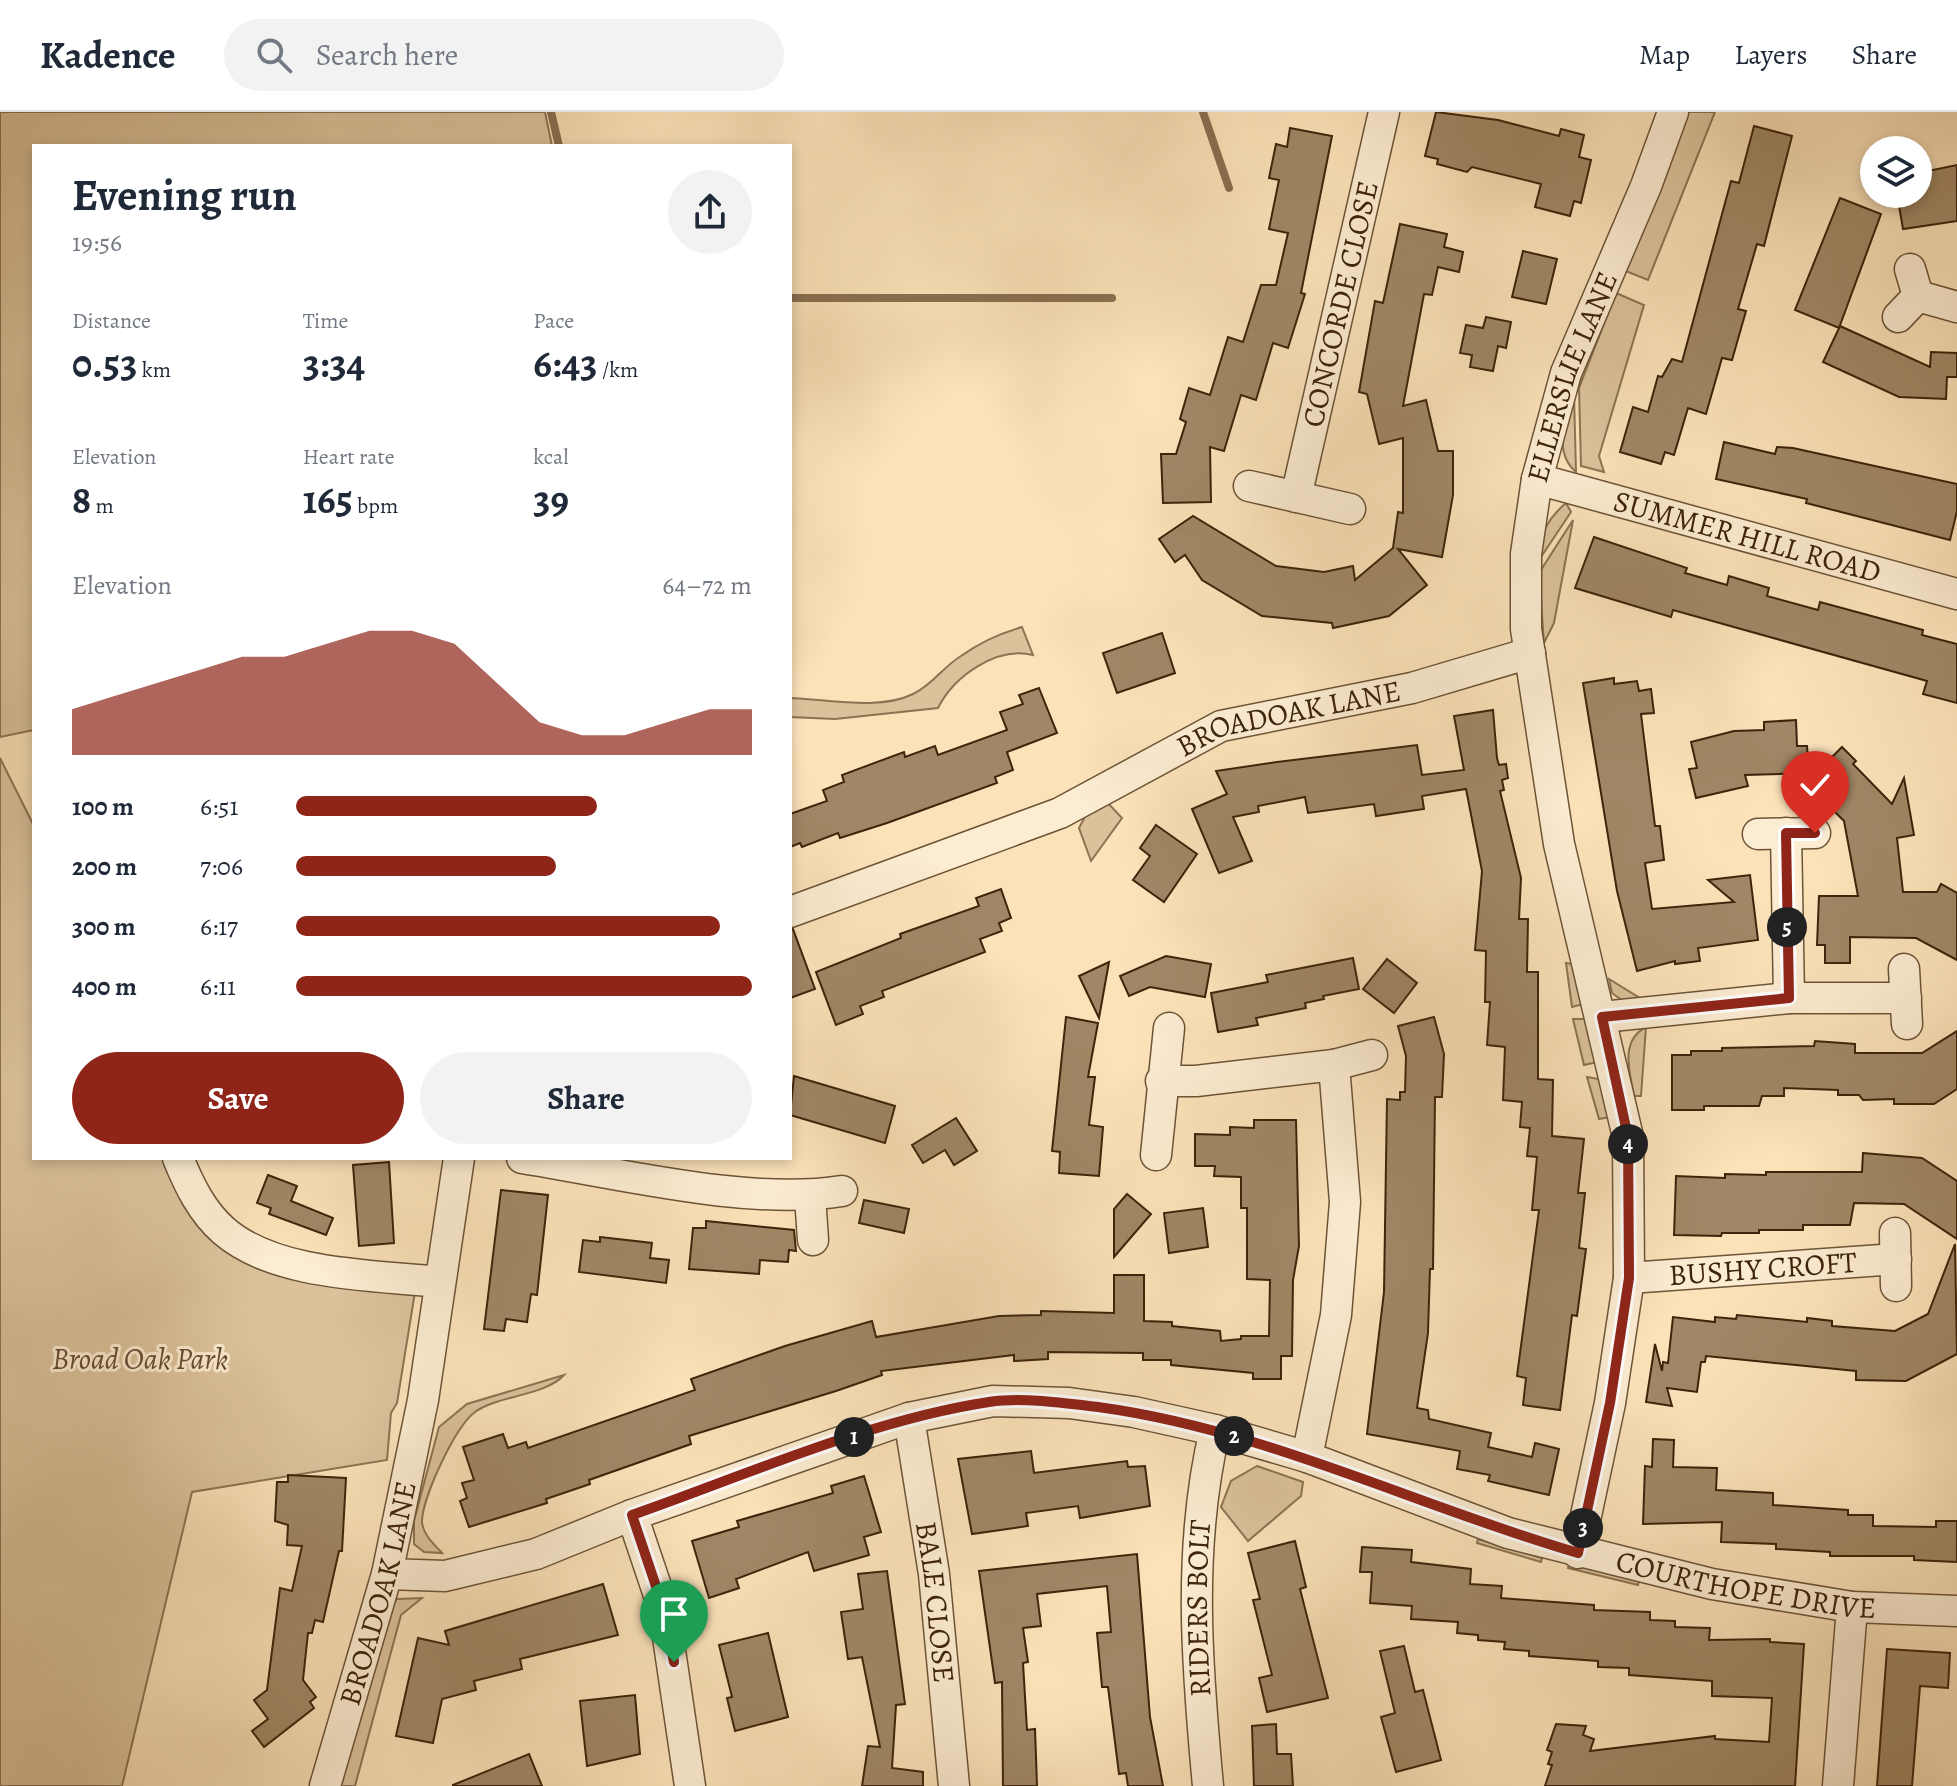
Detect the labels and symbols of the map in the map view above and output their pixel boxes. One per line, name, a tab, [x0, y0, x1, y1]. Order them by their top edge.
street label: CONCORDE CLOSE	[1293, 177, 1388, 431]
street label: ELLERSLIE LANE	[1517, 265, 1627, 487]
street label: SUMMER HILL ROAD	[1609, 481, 1885, 592]
street label: BROADOAK LANE	[1169, 671, 1404, 766]
pin	[1781, 751, 1849, 833]
pin: 5	[1767, 907, 1807, 947]
pin: 4	[1608, 1124, 1648, 1164]
street label: BUSHY CROFT	[1667, 1242, 1859, 1295]
park label: Broad Oak Park	[52, 1339, 228, 1379]
pin: 2	[1214, 1416, 1254, 1456]
pin: 1	[834, 1417, 874, 1457]
street label: BROADOAK LANE	[330, 1477, 426, 1710]
pin: 3	[1563, 1508, 1603, 1548]
street label: BALE CLOSE	[906, 1518, 964, 1684]
street label: RIDERS BOLT	[1177, 1518, 1220, 1698]
street label: COURTHOPE DRIVE	[1612, 1541, 1877, 1628]
pin	[640, 1580, 708, 1662]

